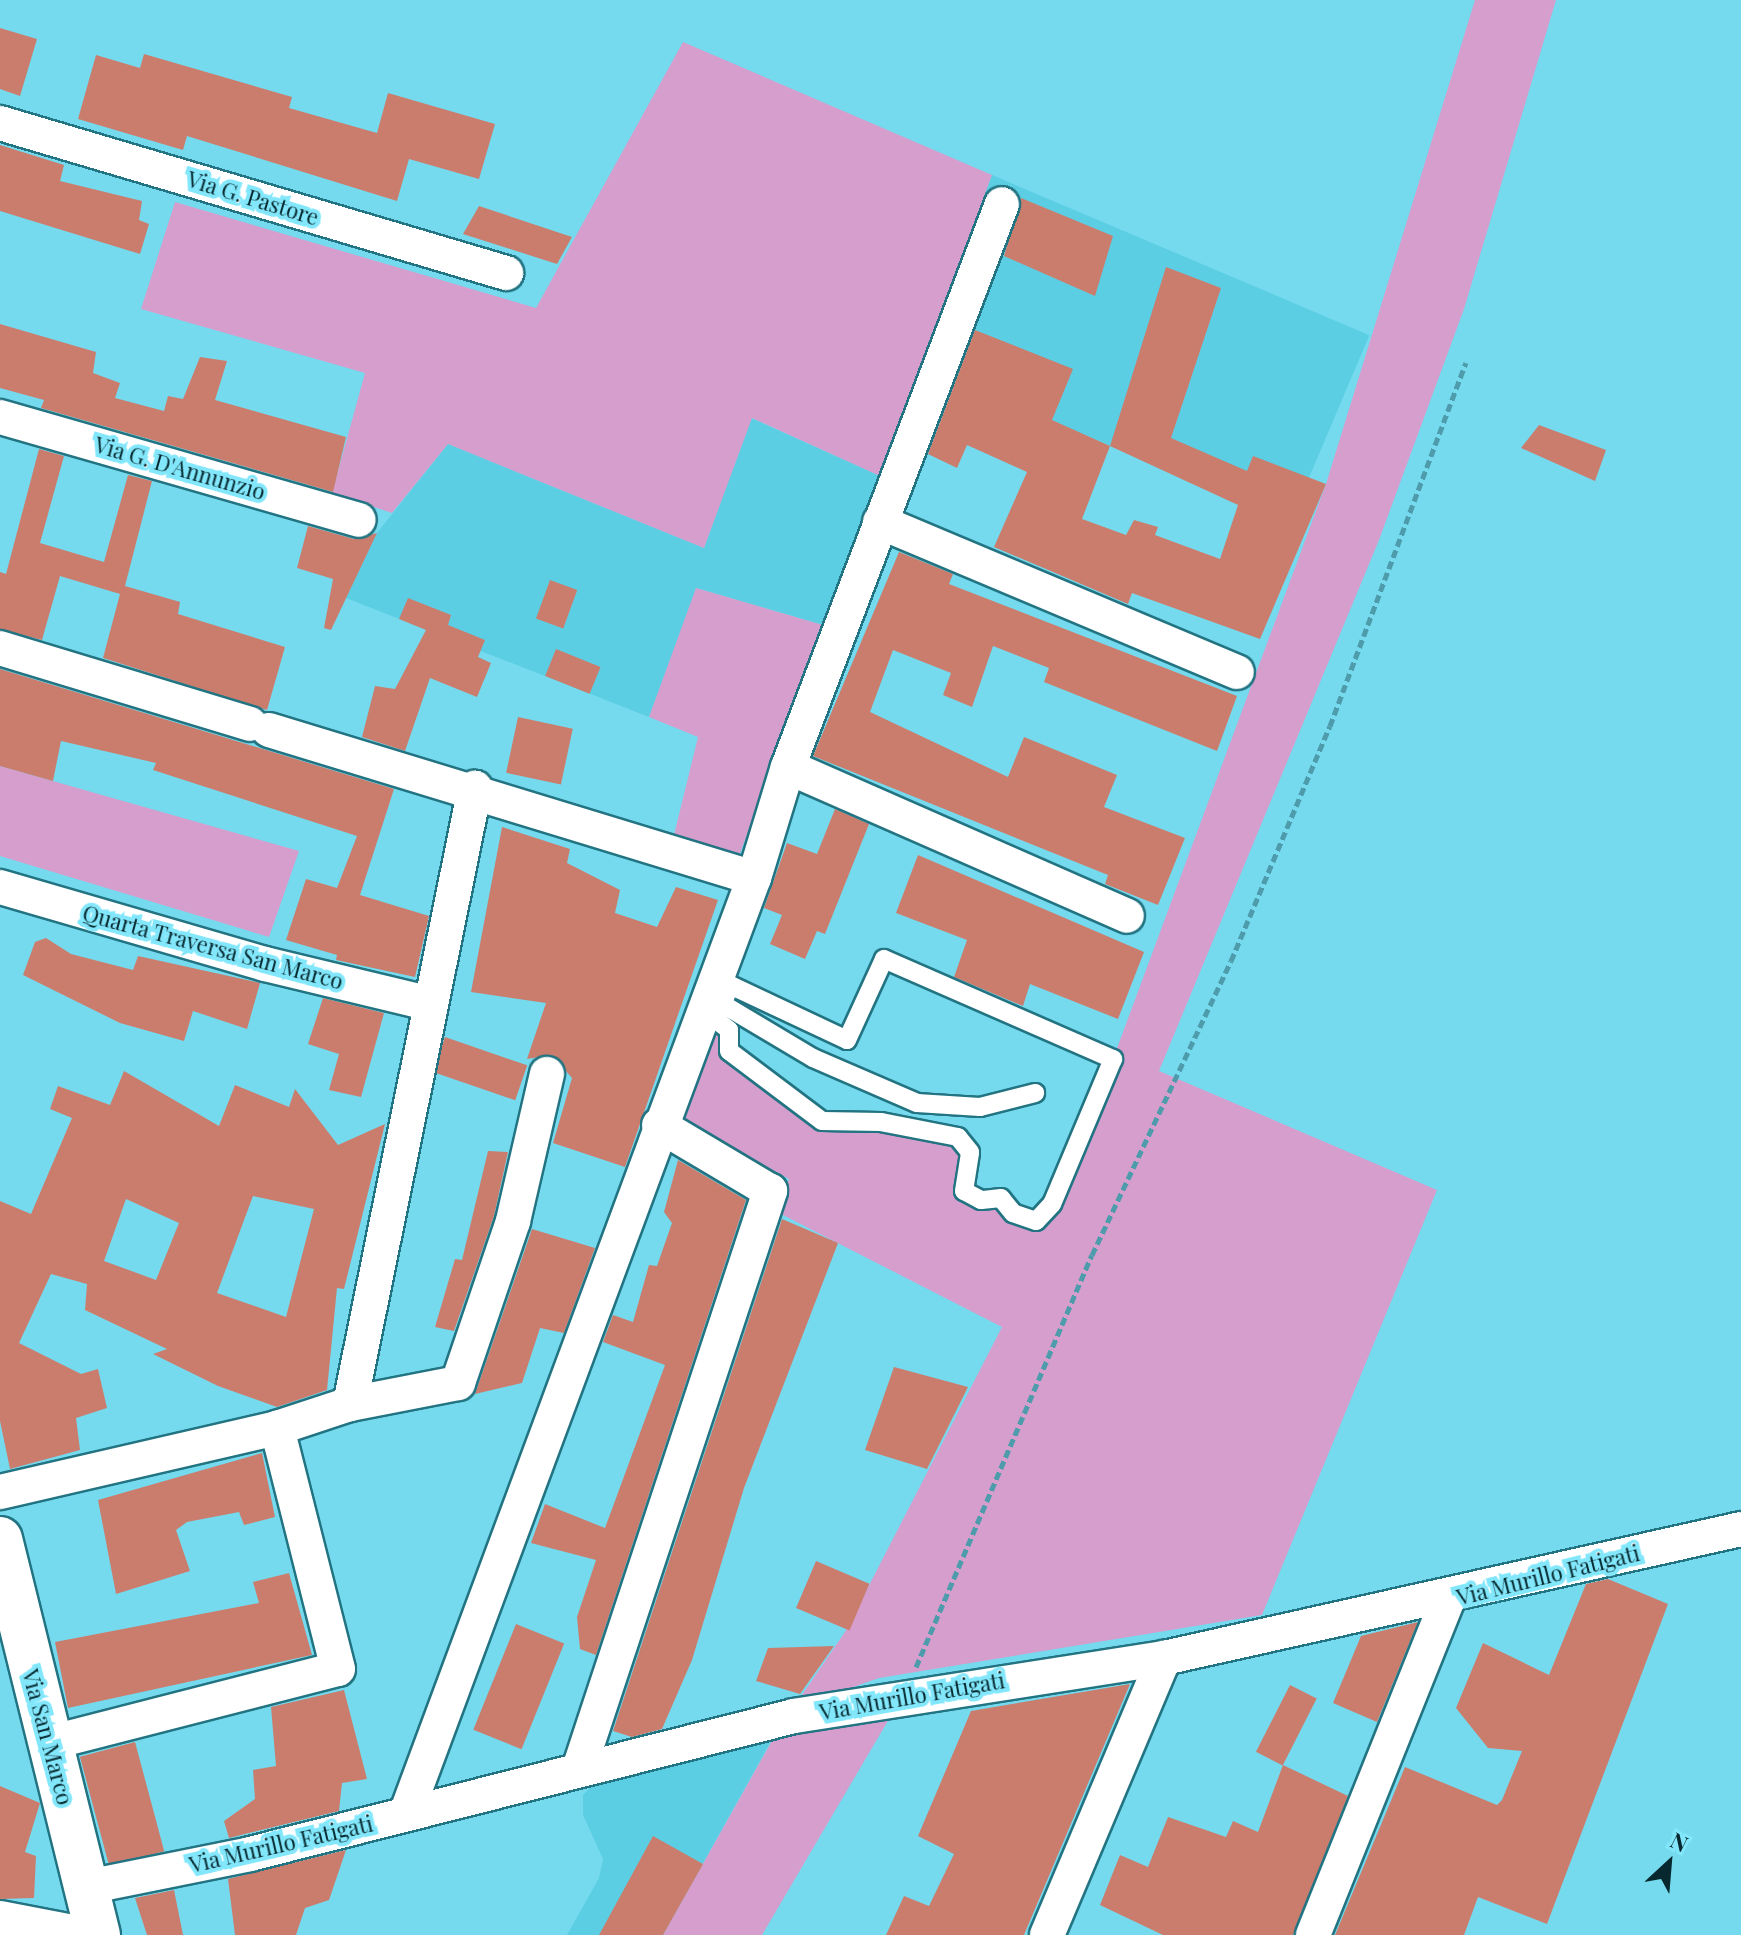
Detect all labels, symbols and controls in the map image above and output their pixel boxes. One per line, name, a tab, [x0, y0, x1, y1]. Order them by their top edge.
street label: Via G. Pastore	[184, 165, 322, 231]
street label: Via G. D'Annunzio	[92, 431, 268, 505]
street label: Quarta Traversa San Marco	[79, 899, 347, 995]
street label: Via Murillo Fatigati	[1454, 1539, 1642, 1611]
street label: Via San Marco	[17, 1666, 79, 1808]
street label: Via Murillo Fatigati	[817, 1667, 1007, 1725]
street label: Via Murillo Fatigati	[186, 1810, 376, 1878]
north arrow	[1629, 1823, 1709, 1903]
text: N	[1666, 1824, 1693, 1858]

